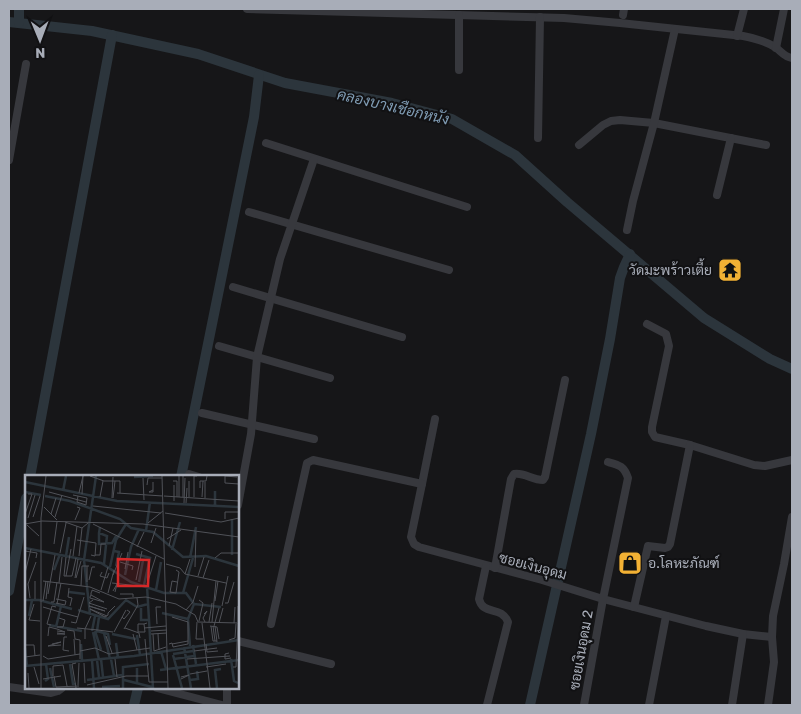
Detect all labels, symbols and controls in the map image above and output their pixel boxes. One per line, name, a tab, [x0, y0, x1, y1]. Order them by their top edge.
north arrow	[15, 15, 65, 65]
text: N	[35, 44, 45, 61]
water label: คลองบางเชือกหนัง	[335, 84, 451, 129]
temple icon: วัดมะพร้าวเตี้ย	[717, 257, 743, 283]
place label: วัดมะพร้าวเตี้ย	[629, 258, 712, 279]
inset map	[25, 475, 239, 689]
street label: ซอยเงินอุดม	[497, 549, 569, 585]
shop icon: อ.โลหะภัณฑ์	[617, 550, 643, 576]
place label: อ.โลหะภัณฑ์	[648, 554, 720, 572]
street label: ซอยเงินอุดม 2	[566, 609, 598, 692]

